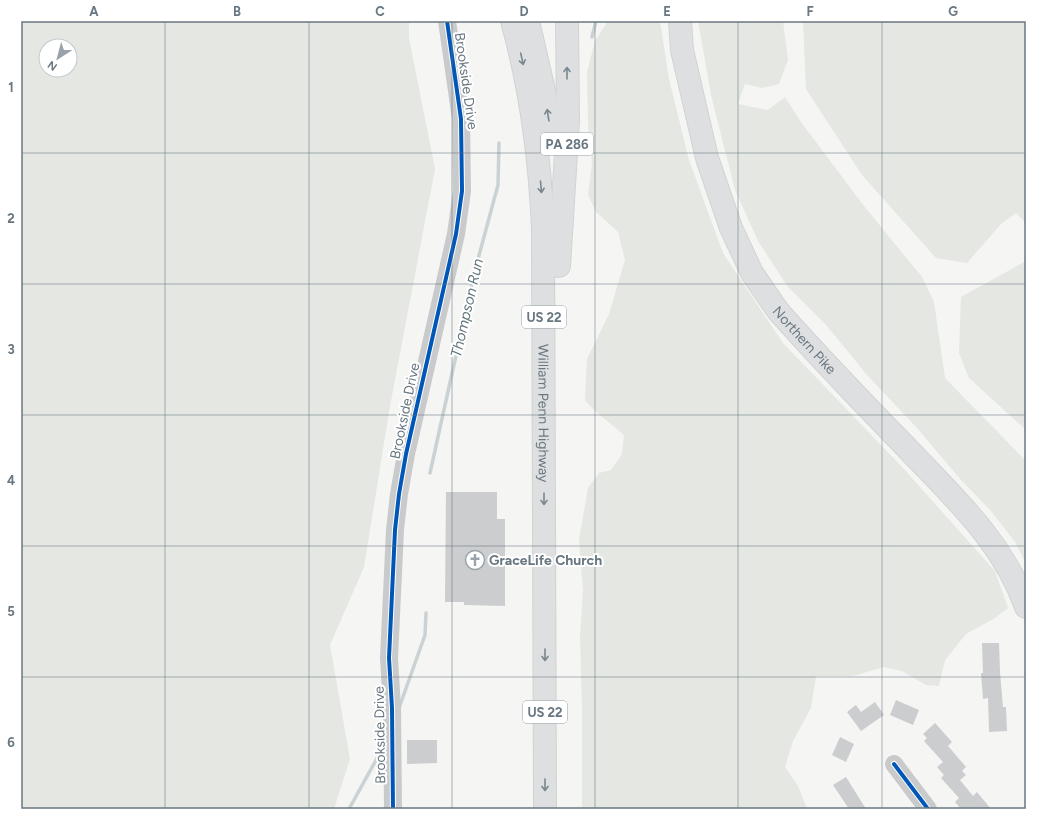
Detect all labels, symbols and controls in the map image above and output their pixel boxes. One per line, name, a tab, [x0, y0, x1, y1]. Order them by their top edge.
text: A	[89, 4, 99, 19]
text: B	[233, 4, 241, 19]
text: C	[375, 4, 385, 19]
text: D	[519, 4, 529, 19]
text: E	[663, 4, 671, 19]
text: F	[806, 4, 814, 19]
text: G	[948, 4, 958, 19]
street label: Brookside Drive	[451, 31, 481, 131]
north arrow	[38, 38, 78, 78]
one-way arrow	[518, 52, 526, 65]
text: N	[45, 58, 60, 73]
one-way arrow	[563, 67, 571, 80]
text: 1	[8, 80, 14, 95]
one-way arrow	[544, 109, 552, 122]
road number: PA 286	[541, 133, 593, 155]
one-way arrow	[537, 180, 545, 193]
text: 2	[7, 211, 15, 226]
water label: Thompson Run	[447, 257, 487, 359]
street label: Northern Pike	[769, 303, 840, 378]
road number: US 22	[522, 306, 566, 328]
text: 3	[7, 342, 15, 357]
street label: William Penn Highway	[535, 344, 552, 483]
street label: Brookside Drive	[387, 361, 424, 461]
text: 4	[7, 473, 15, 488]
one-way arrow	[540, 492, 548, 505]
church icon: GraceLife Church	[464, 549, 486, 571]
place label: GraceLife Church	[489, 552, 602, 569]
text: 5	[7, 604, 15, 619]
one-way arrow	[541, 648, 549, 661]
street label: Brookside Drive	[371, 686, 389, 784]
road number: US 22	[523, 701, 567, 723]
text: 6	[7, 735, 15, 750]
one-way arrow	[541, 778, 549, 791]

